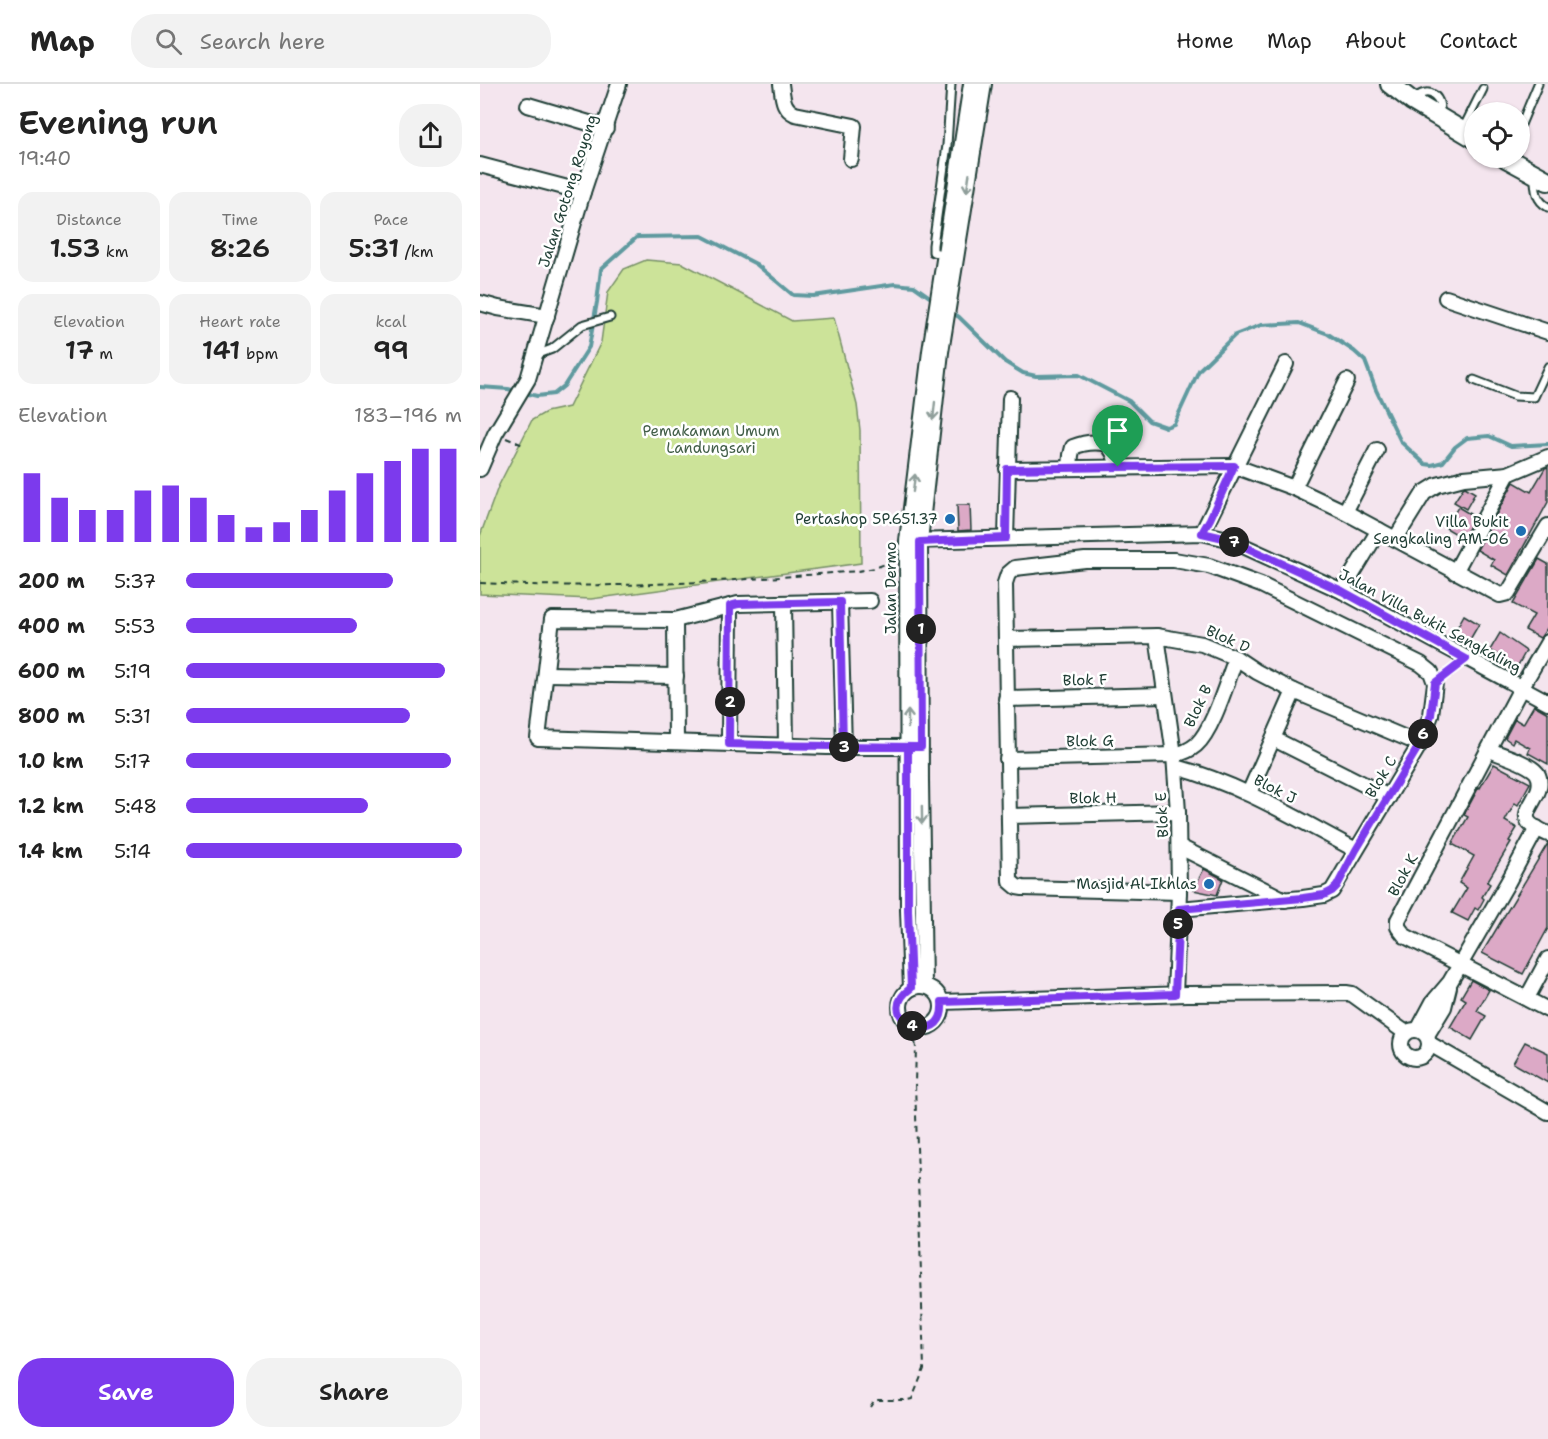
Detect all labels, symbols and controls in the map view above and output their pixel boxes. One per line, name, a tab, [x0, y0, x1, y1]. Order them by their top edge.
search box	[131, 14, 551, 68]
text: Map	[30, 22, 95, 60]
icon: search	[152, 25, 185, 58]
text: Search here	[200, 27, 325, 56]
text: Home	[1176, 27, 1234, 55]
text: Map	[1267, 27, 1312, 55]
text: About	[1345, 27, 1406, 55]
text: Contact	[1439, 27, 1518, 55]
text: Evening run	[18, 100, 218, 145]
map controls	[1464, 102, 1530, 168]
button: locate	[1464, 102, 1530, 168]
button: share	[399, 104, 462, 167]
street label: Jalan Gotong Royong	[534, 112, 602, 270]
text: 19:40	[18, 145, 71, 171]
one-way arrow	[962, 173, 973, 193]
text: Distance	[56, 209, 122, 230]
text: Time	[222, 209, 258, 230]
text: Pace	[373, 209, 409, 230]
text: 1.53	[50, 230, 100, 265]
text: 8:26	[210, 230, 270, 265]
text: 5:31	[349, 230, 399, 265]
text: km	[100, 241, 128, 262]
text: /km	[399, 241, 433, 262]
text: Elevation	[53, 311, 125, 332]
text: Heart rate	[199, 311, 281, 332]
text: kcal	[375, 311, 407, 332]
text: 17	[65, 332, 94, 367]
text: 141	[202, 332, 241, 367]
text: 99	[373, 332, 409, 367]
text: m	[94, 343, 113, 364]
text: bpm	[241, 343, 278, 364]
one-way arrow	[929, 401, 940, 421]
text: Elevation	[18, 402, 108, 428]
text: 183–196 m	[354, 402, 462, 428]
pin	[1092, 405, 1143, 467]
icon: arrive	[1101, 414, 1134, 447]
park label: Pemakaman Umum Landungsari	[643, 421, 780, 458]
one-way arrow	[909, 474, 920, 493]
place label: Pertashop 5P.651.37	[795, 509, 938, 529]
marker: Pertashop 5P.651.37	[943, 512, 957, 526]
place label: Villa Bukit Sengkaling AM-06	[1373, 512, 1509, 549]
marker: Villa Bukit Sengkaling AM-06	[1514, 524, 1528, 538]
pin: 7	[1219, 527, 1249, 557]
text: 7	[1228, 531, 1240, 552]
street label: Jalan Dermo	[881, 542, 901, 634]
street label: Jalan Villa Bukit Sengkaling	[1335, 564, 1525, 678]
text: 200 m	[18, 568, 85, 594]
text: 5:37	[114, 568, 156, 594]
text: 400 m	[18, 613, 85, 639]
text: 5:53	[114, 613, 156, 639]
pin: 1	[906, 614, 936, 644]
text: 1	[917, 618, 925, 639]
street label: Blok D	[1203, 620, 1253, 658]
text: 600 m	[18, 658, 85, 684]
text: 5:19	[114, 658, 151, 684]
street label: Blok F	[1062, 670, 1108, 690]
street label: Blok B	[1179, 681, 1217, 731]
pin: 2	[715, 687, 745, 717]
text: 2	[724, 691, 736, 712]
text: 800 m	[18, 703, 85, 729]
text: 5:31	[114, 703, 151, 729]
one-way arrow	[902, 710, 914, 730]
pin: 6	[1408, 719, 1438, 749]
text: 6	[1417, 723, 1429, 744]
street label: Blok G	[1066, 731, 1114, 751]
pin: 3	[829, 732, 859, 762]
text: 3	[838, 736, 850, 757]
text: 1.0 km	[18, 748, 83, 774]
text: 5:17	[114, 748, 151, 774]
street label: Blok C	[1361, 752, 1401, 802]
street label: Blok J	[1250, 770, 1300, 808]
street label: Blok H	[1069, 788, 1117, 808]
street label: Blok E	[1151, 792, 1173, 838]
text: 1.2 km	[18, 793, 84, 819]
text: 5:48	[114, 793, 157, 819]
one-way arrow	[916, 805, 928, 825]
text: 1.4 km	[18, 838, 83, 864]
text: 5:14	[114, 838, 151, 864]
street label: Blok K	[1383, 850, 1423, 900]
place label: Masjid Al Ikhlas	[1076, 874, 1197, 894]
marker: Masjid Al Ikhlas	[1202, 877, 1216, 891]
pin: 5	[1163, 909, 1193, 939]
text: 5	[1173, 913, 1183, 934]
pin: 4	[897, 1011, 927, 1041]
text: 4	[906, 1015, 918, 1036]
button: Save	[18, 1358, 234, 1427]
button: Share	[246, 1358, 462, 1427]

